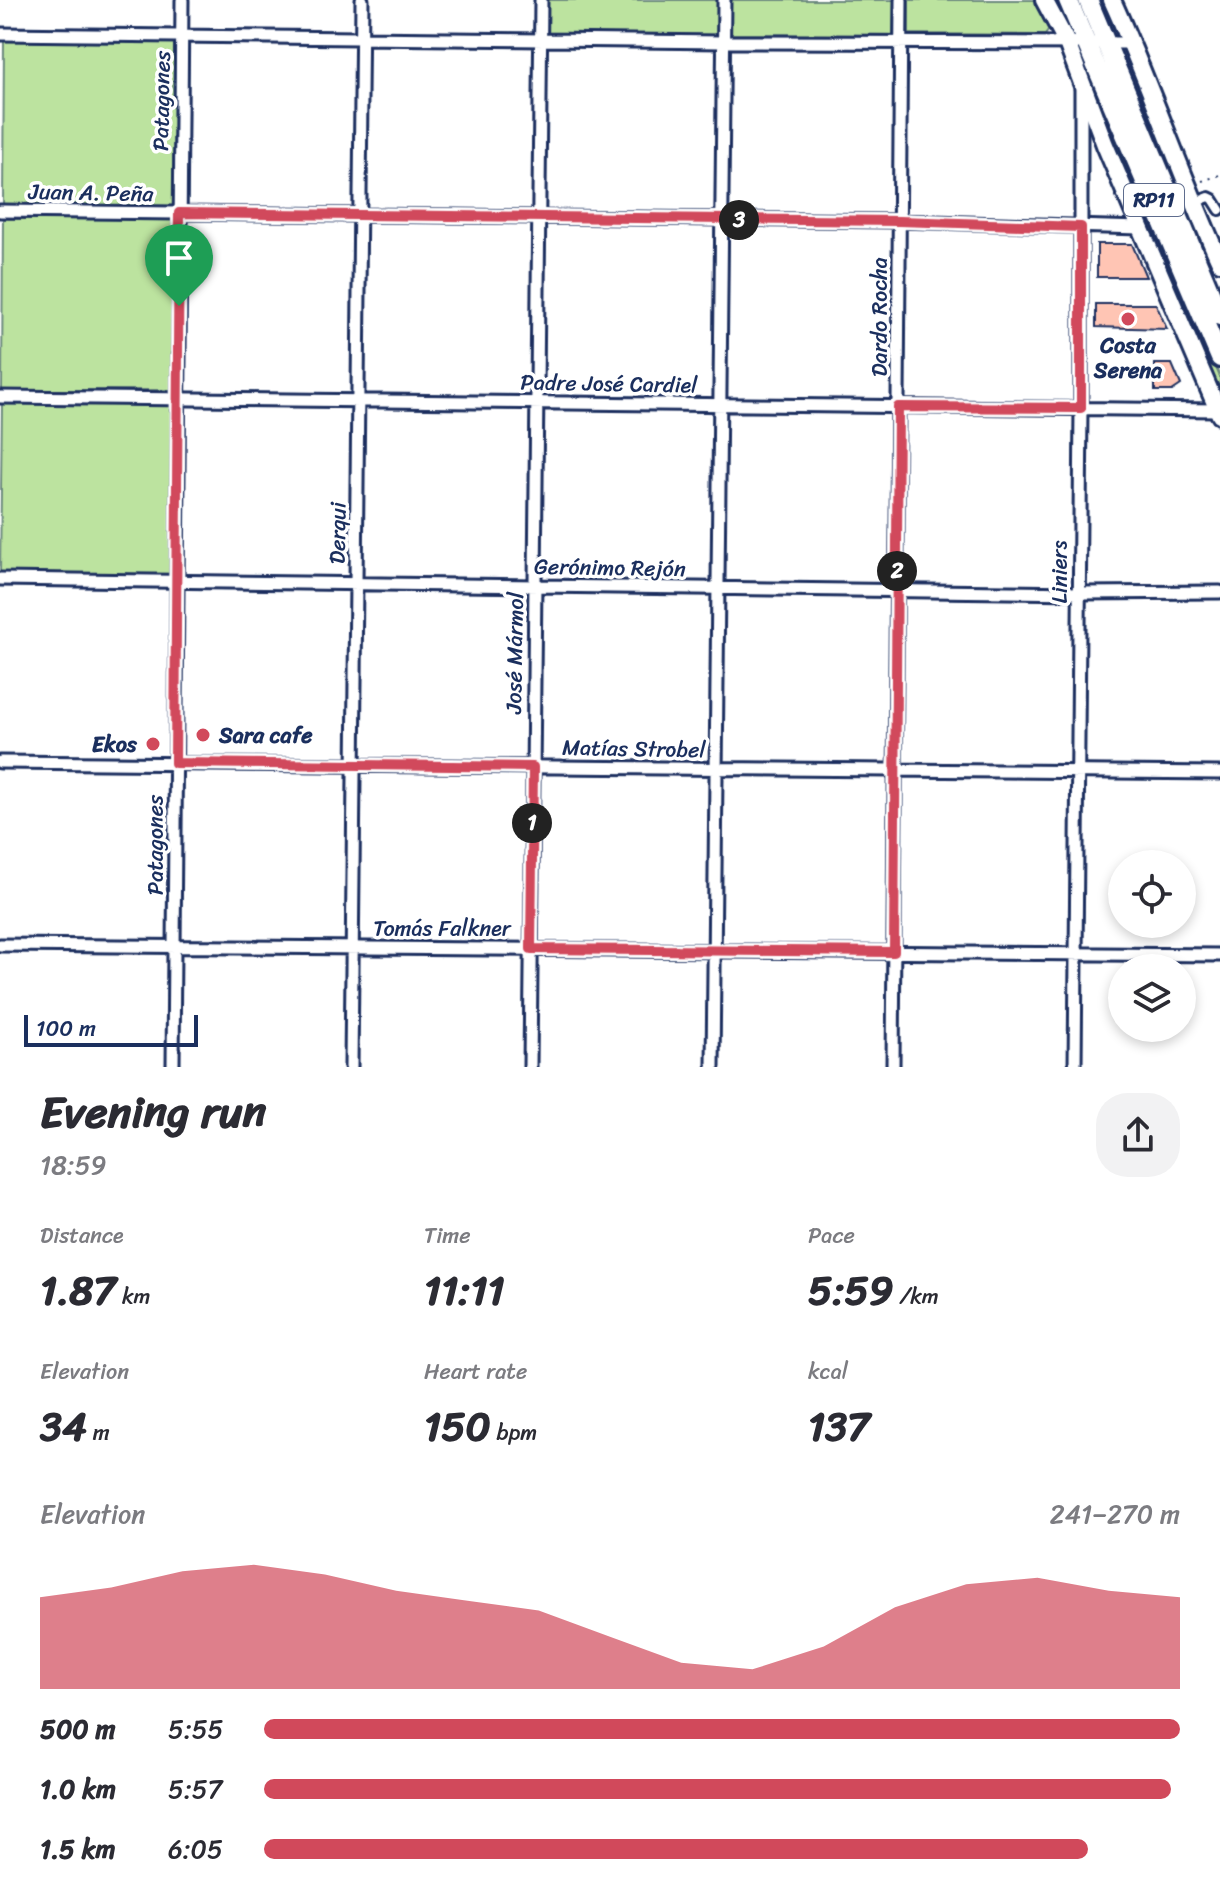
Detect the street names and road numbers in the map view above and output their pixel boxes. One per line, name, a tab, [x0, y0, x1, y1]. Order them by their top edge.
street label: Patagones	[141, 50, 182, 152]
street label: Juan A. Peña	[27, 172, 155, 213]
road number: RP11	[1124, 184, 1184, 216]
street label: Dardo Rocha	[860, 257, 899, 377]
street label: Padre José Cardiel	[520, 362, 699, 405]
street label: Derqui	[317, 501, 358, 564]
street label: Liniers	[1040, 541, 1079, 603]
street label: Gerónimo Rejón	[534, 547, 686, 588]
street label: José Mármol	[494, 591, 535, 715]
street label: Matías Strobel	[562, 728, 707, 769]
street label: Patagones	[136, 794, 175, 895]
street label: Tomás Falkner	[373, 909, 512, 948]

